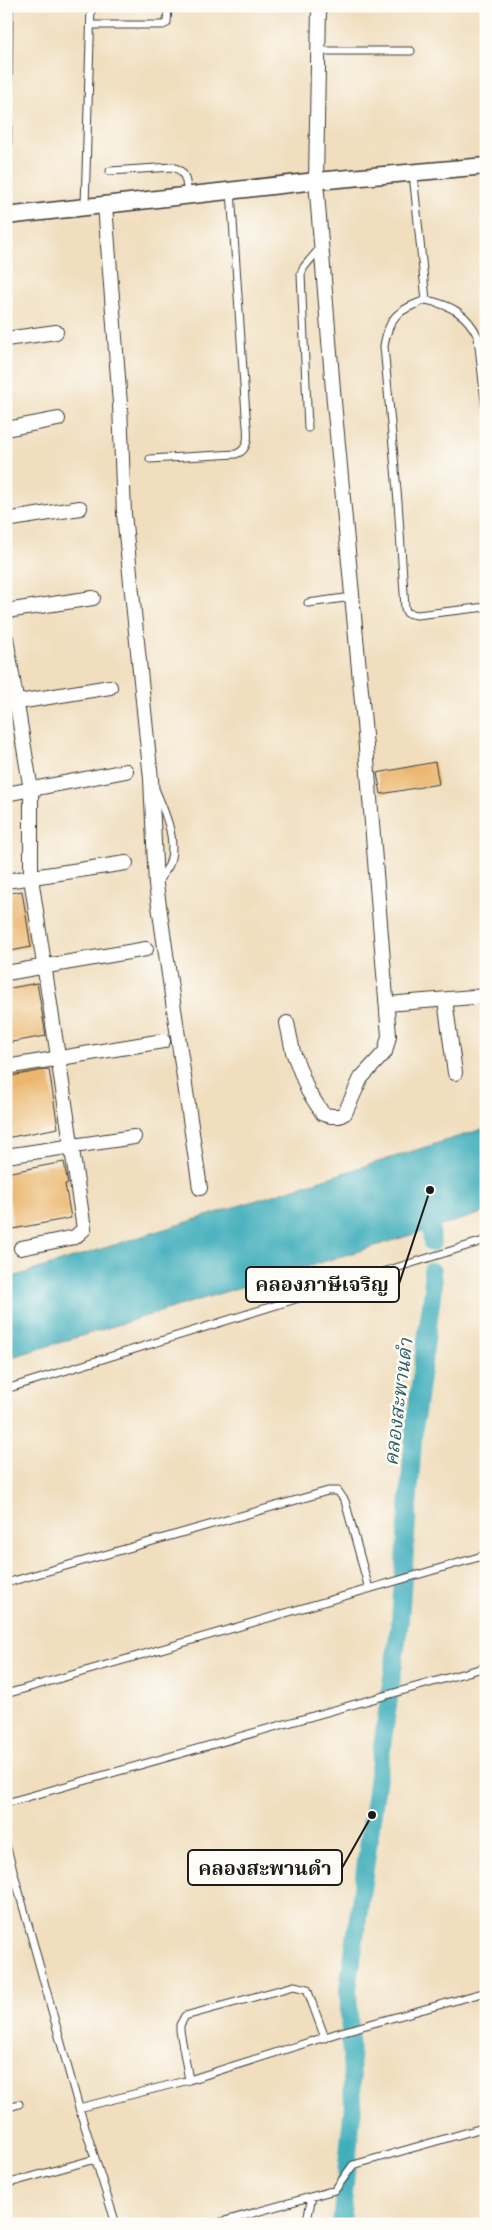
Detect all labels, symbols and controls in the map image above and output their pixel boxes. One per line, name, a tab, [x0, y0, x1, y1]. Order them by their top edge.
callout: คลองภาษีเจริญ	[246, 1267, 399, 1302]
text: คลองภาษีเจริญ	[255, 1273, 389, 1296]
water label: คลองสะพานดำ	[379, 1336, 418, 1467]
callout: คลองสะพานดำ	[188, 1850, 342, 1885]
text: คลองสะพานดำ	[198, 1857, 332, 1880]

